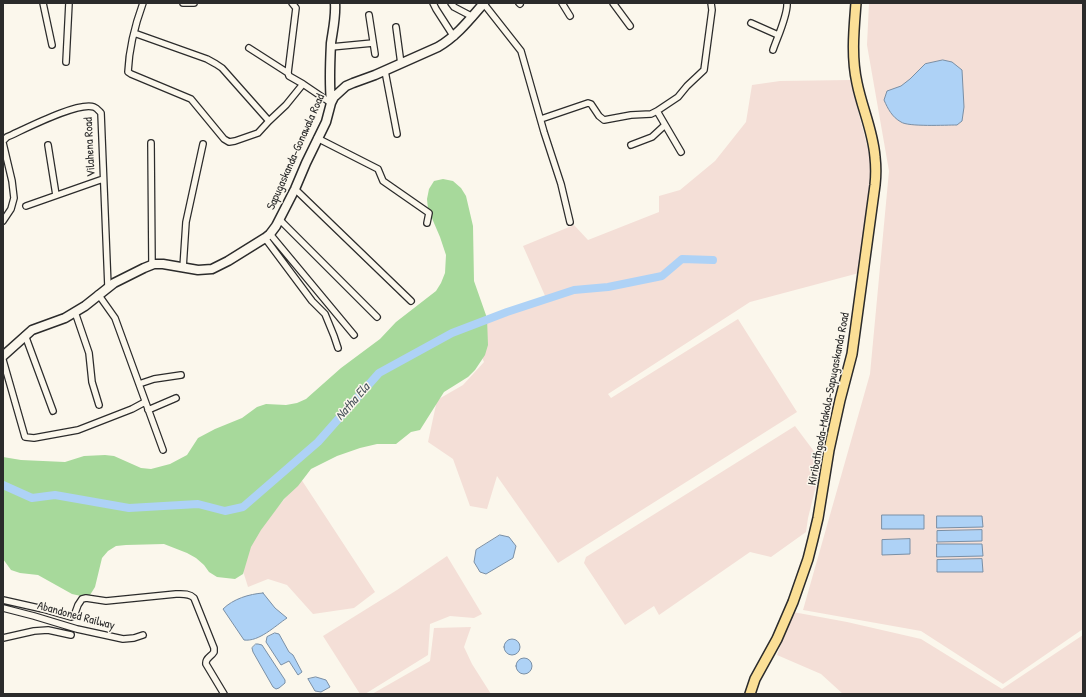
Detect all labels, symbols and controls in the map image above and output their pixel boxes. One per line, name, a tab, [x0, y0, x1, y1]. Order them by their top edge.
street label: Sapugaskanda-Gonawala Road	[264, 92, 328, 212]
street label: Vilahena Road	[81, 117, 99, 177]
street label: Kiribathgoda-Makola-Sapugaskanda Road	[805, 311, 853, 487]
water label: Natha Ela	[333, 380, 373, 424]
street label: Abandoned Railway	[36, 599, 116, 633]

